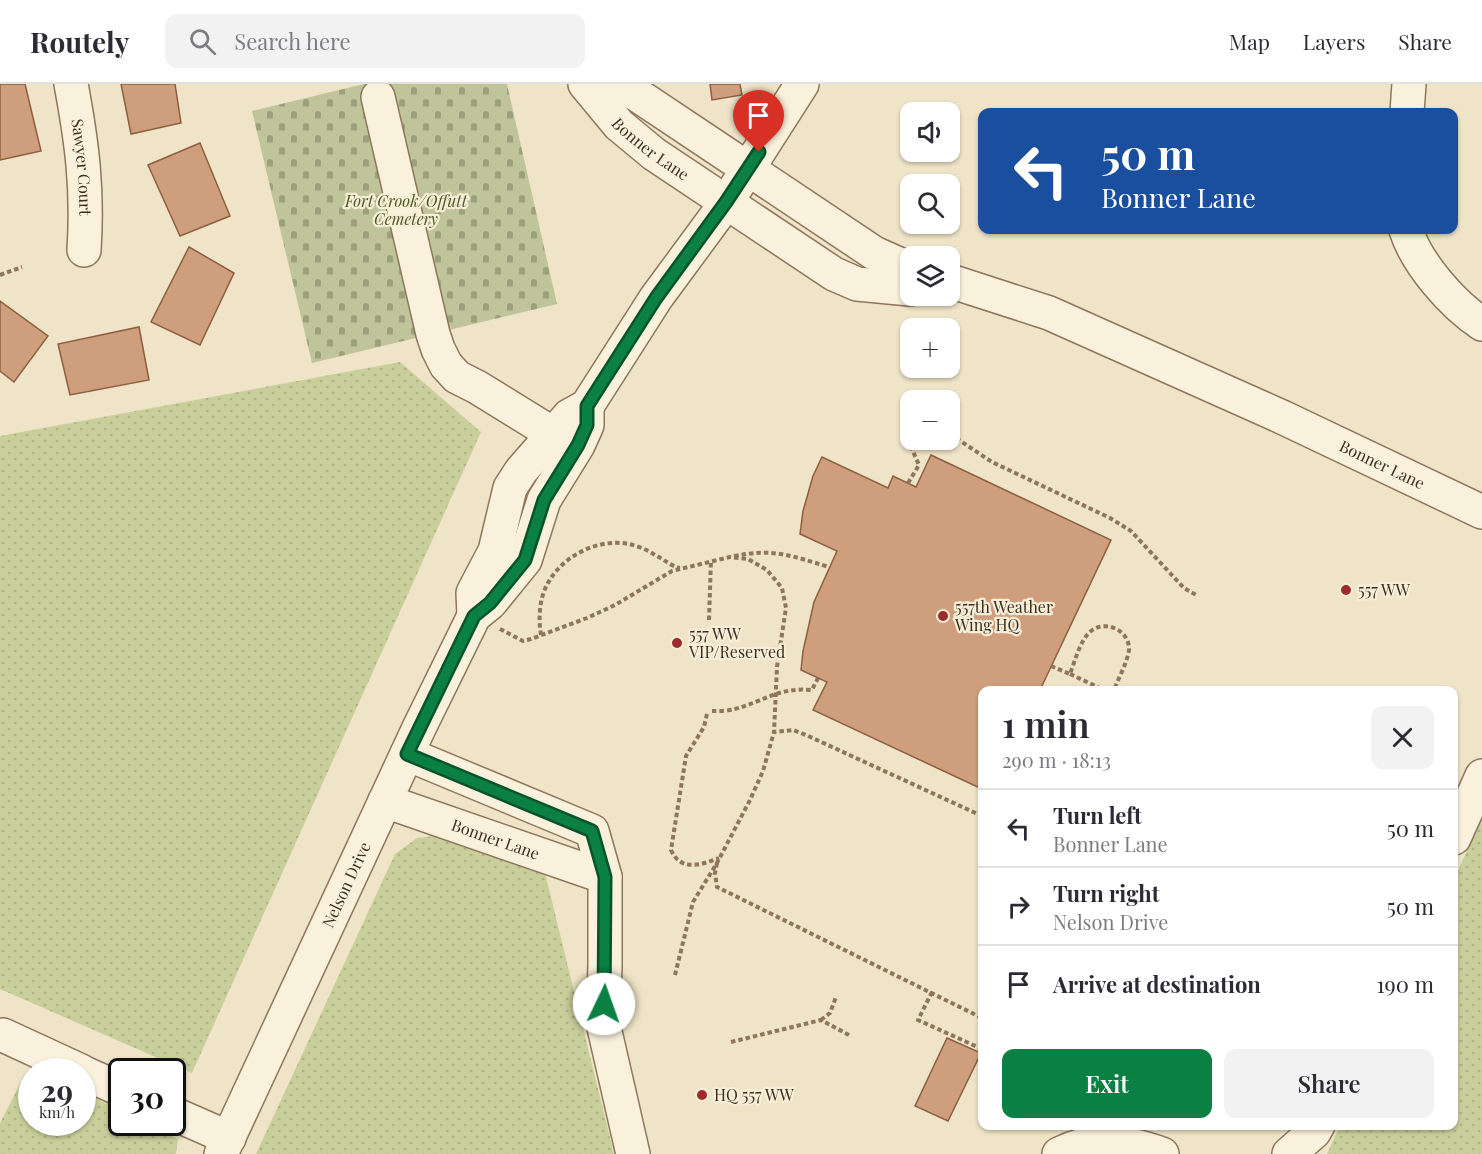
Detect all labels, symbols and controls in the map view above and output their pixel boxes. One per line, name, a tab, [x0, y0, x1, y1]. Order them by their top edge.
search box	[165, 14, 585, 68]
text: Routely	[30, 23, 129, 60]
icon: search	[186, 25, 219, 58]
text: Search here	[234, 26, 351, 56]
text: Map	[1229, 27, 1270, 55]
text: Layers	[1303, 27, 1365, 55]
text: Share	[1398, 27, 1452, 55]
pin	[733, 90, 784, 152]
icon: arrive	[742, 99, 775, 132]
map controls	[900, 102, 960, 450]
button: sound	[900, 102, 960, 162]
street label: Bonner Lane	[607, 113, 694, 185]
street label: Sawyer Court	[67, 117, 96, 216]
text: 50 m	[1101, 125, 1195, 181]
icon: left	[1002, 132, 1080, 210]
button: search	[900, 174, 960, 234]
text: Bonner Lane	[1101, 179, 1256, 215]
park label: Fort Crook/Offutt Cemetery	[344, 190, 468, 229]
button: layers	[900, 246, 960, 306]
button: +	[900, 318, 960, 378]
button: −	[900, 390, 960, 450]
street label: Bonner Lane	[1336, 435, 1428, 493]
place label: 557 WW	[1358, 579, 1411, 600]
marker: 557 WW	[1339, 583, 1353, 597]
place label: 557th Weather Wing HQ	[954, 596, 1053, 635]
marker: 557th Weather Wing HQ	[936, 609, 950, 623]
place label: 557 WW VIP/Reserved	[688, 623, 785, 662]
marker: 557 WW VIP/Reserved	[670, 636, 684, 650]
text: 1 min	[1002, 699, 1090, 747]
button: close	[1371, 706, 1434, 769]
text: 290 m · 18:13	[1002, 746, 1111, 773]
text: Turn left	[1053, 800, 1142, 830]
icon: left	[1002, 812, 1035, 845]
text: 50 m	[1387, 813, 1434, 843]
street label: Bonner Lane	[449, 814, 543, 864]
text: Bonner Lane	[1053, 830, 1168, 857]
street label: Nelson Drive	[317, 838, 375, 931]
text: Turn right	[1053, 878, 1159, 908]
icon: right	[1002, 890, 1035, 923]
text: 50 m	[1387, 891, 1434, 921]
text: Nelson Drive	[1053, 908, 1168, 935]
icon: arrive	[1002, 968, 1035, 1001]
text: Arrive at destination	[1053, 969, 1261, 999]
text: 190 m	[1376, 969, 1434, 999]
position arrow	[572, 972, 636, 1036]
button: Exit	[1002, 1049, 1212, 1118]
button: Share	[1224, 1049, 1434, 1118]
speed limit sign: 30	[108, 1058, 186, 1136]
text: 29	[41, 1070, 73, 1110]
place label: HQ 557 WW	[714, 1084, 794, 1105]
marker: HQ 557 WW	[695, 1088, 709, 1102]
text: km/h	[39, 1102, 75, 1122]

